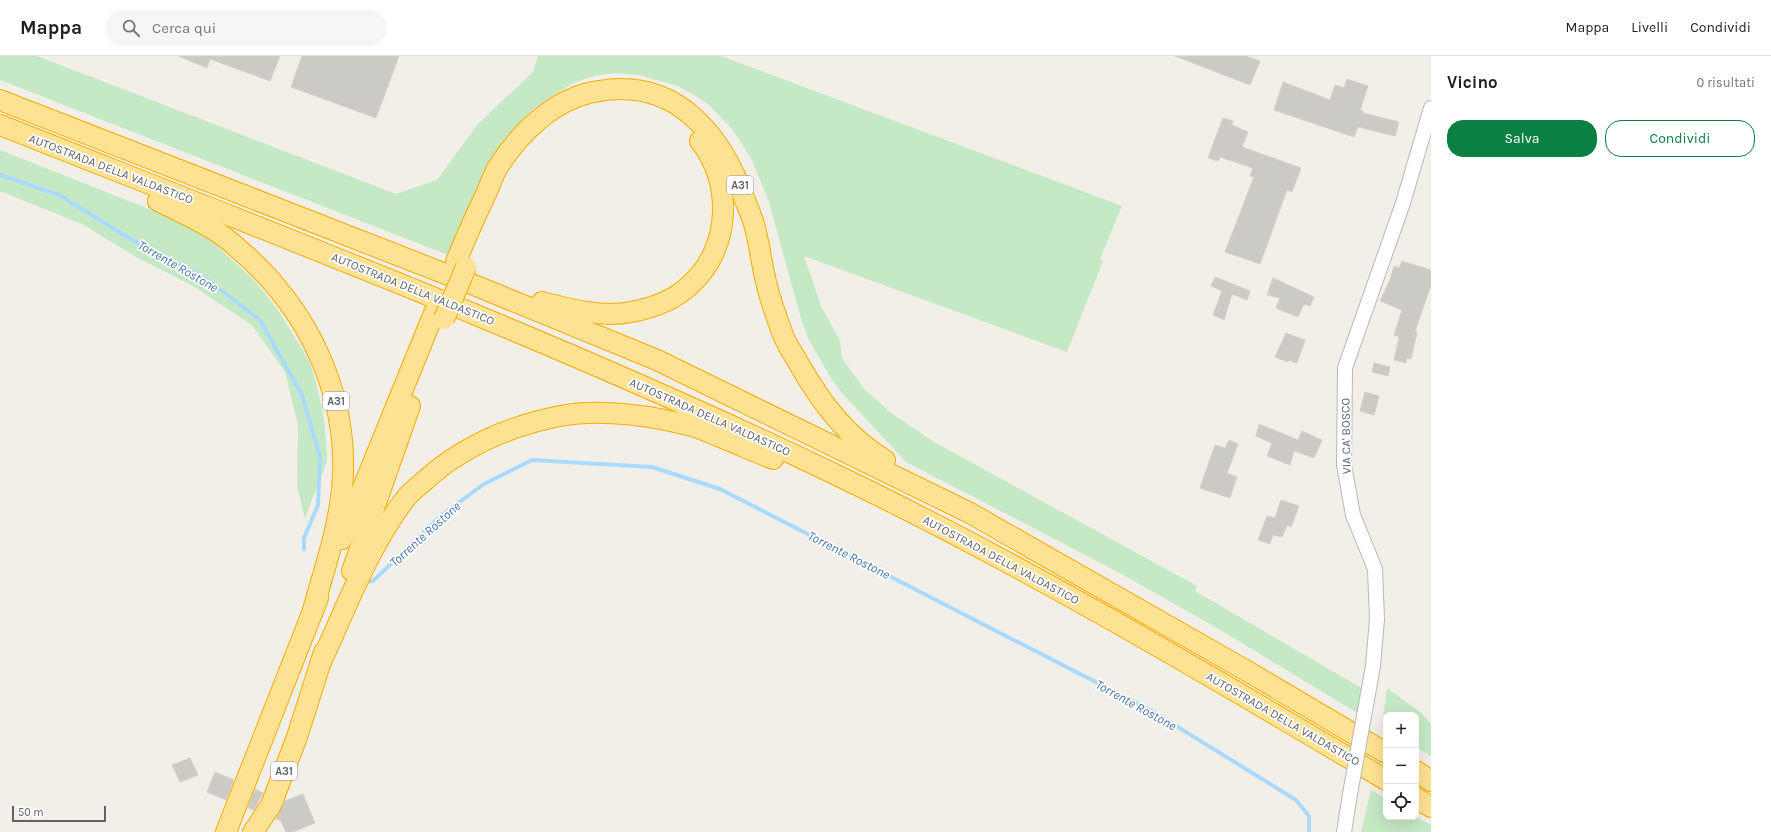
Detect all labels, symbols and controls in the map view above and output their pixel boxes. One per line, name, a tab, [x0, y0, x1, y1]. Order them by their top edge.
search box	[106, 10, 386, 46]
text: Mappa	[20, 17, 82, 39]
icon: search	[120, 17, 142, 39]
text: Cerca qui	[152, 19, 216, 37]
text: Mappa	[1566, 19, 1609, 36]
text: Livelli	[1631, 19, 1668, 36]
text: Condividi	[1690, 19, 1751, 36]
text: Vicino	[1447, 72, 1498, 92]
text: 0 risultati	[1696, 75, 1755, 90]
button: Salva	[1447, 120, 1597, 157]
button: Condividi	[1605, 120, 1755, 157]
street label: AUTOSTRADA DELLA VALDASTICO	[27, 131, 195, 207]
road number: A31	[727, 176, 753, 194]
water label: Torrente Rostone	[135, 237, 221, 295]
street label: AUTOSTRADA DELLA VALDASTICO	[329, 250, 497, 328]
street label: AUTOSTRADA DELLA VALDASTICO	[627, 375, 793, 459]
road number: A31	[323, 392, 349, 410]
street label: VIA CA' BOSCO	[1338, 398, 1354, 474]
water label: Torrente Rostone	[387, 498, 463, 570]
street label: AUTOSTRADA DELLA VALDASTICO	[921, 513, 1082, 607]
water label: Torrente Rostone	[805, 528, 893, 582]
street label: AUTOSTRADA DELLA VALDASTICO	[1204, 669, 1362, 769]
water label: Torrente Rostone	[1093, 677, 1179, 733]
map controls	[1383, 712, 1419, 820]
button: +	[1383, 712, 1419, 748]
button: −	[1383, 748, 1419, 784]
road number: A31	[271, 762, 297, 780]
button: locate	[1383, 784, 1419, 820]
scale bar	[12, 804, 106, 823]
text: 50 m	[18, 806, 44, 819]

